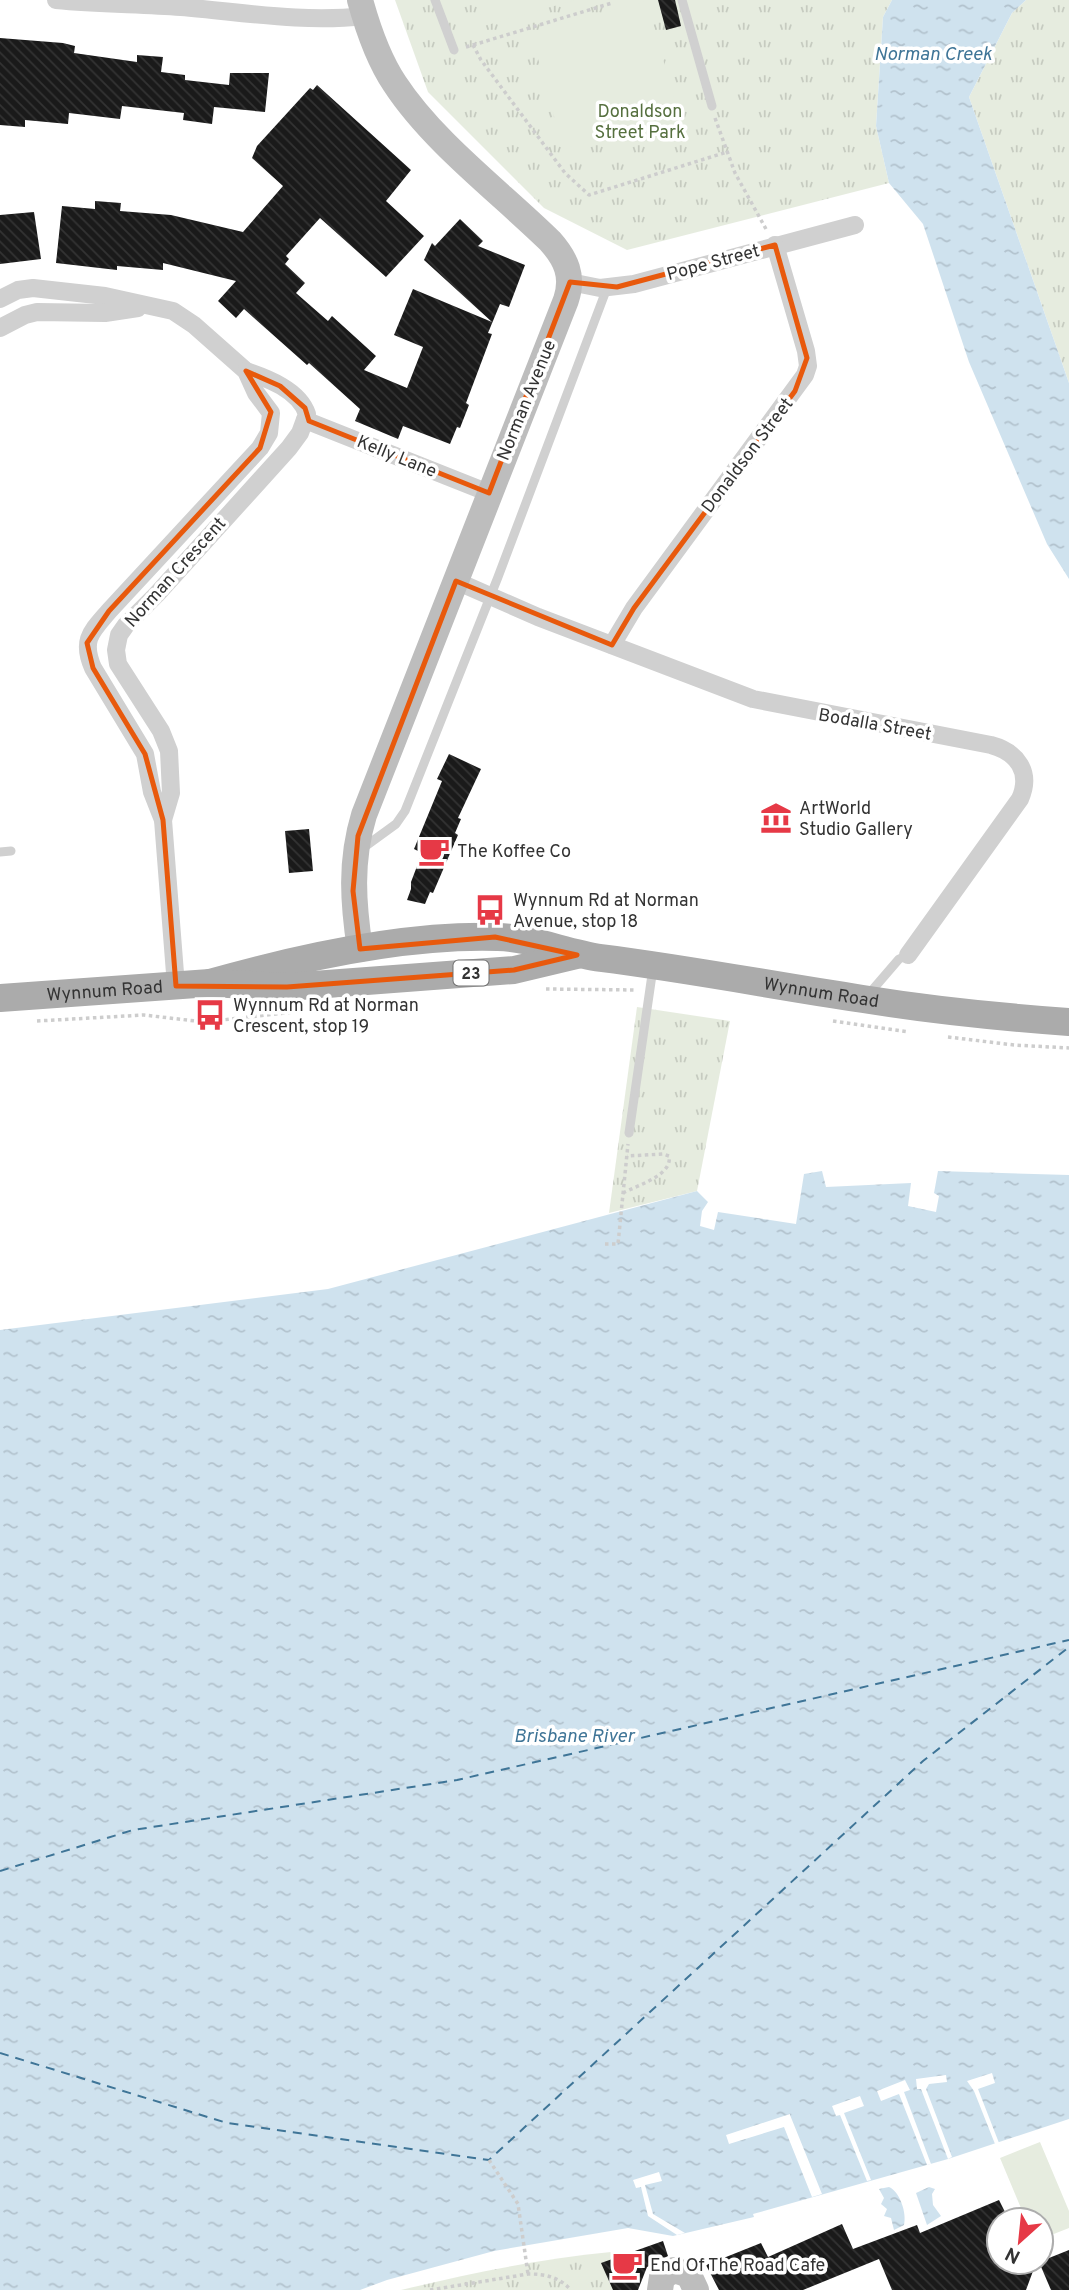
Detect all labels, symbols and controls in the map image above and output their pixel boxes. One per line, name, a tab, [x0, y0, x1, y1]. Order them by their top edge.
water label: Norman Creek	[874, 43, 992, 67]
park label: Donaldson Street Park	[595, 101, 685, 145]
street label: Pope Street	[664, 240, 762, 287]
street label: Norman Avenue	[493, 337, 562, 464]
street label: Donaldson Street	[697, 394, 799, 518]
street label: Kelly Lane	[353, 431, 440, 484]
street label: Norman Crescent	[120, 513, 232, 633]
street label: Bodalla Street	[816, 704, 933, 747]
place label: ArtWorld Studio Gallery	[799, 798, 913, 842]
museum icon: ArtWorld Studio Gallery	[759, 801, 793, 835]
cafe icon: The Koffee Co	[417, 834, 451, 868]
place label: The Koffee Co	[457, 841, 571, 864]
place label: Wynnum Rd at Norman Avenue, stop 18	[513, 890, 699, 934]
bus stop icon: Wynnum Rd at Norman Avenue, stop 18	[473, 893, 507, 927]
road number: 23	[454, 960, 489, 986]
street label: Wynnum Road	[762, 973, 880, 1014]
street label: Wynnum Road	[46, 976, 164, 1008]
place label: Wynnum Rd at Norman Crescent, stop 19	[233, 995, 419, 1039]
bus stop icon: Wynnum Rd at Norman Crescent, stop 19	[193, 998, 227, 1032]
water label: Brisbane River	[514, 1725, 636, 1749]
north arrow	[985, 2206, 1055, 2276]
text: N	[1002, 2241, 1025, 2268]
cafe icon: End Of The Road Cafe	[610, 2248, 644, 2282]
place label: End Of The Road Cafe	[650, 2255, 825, 2278]

